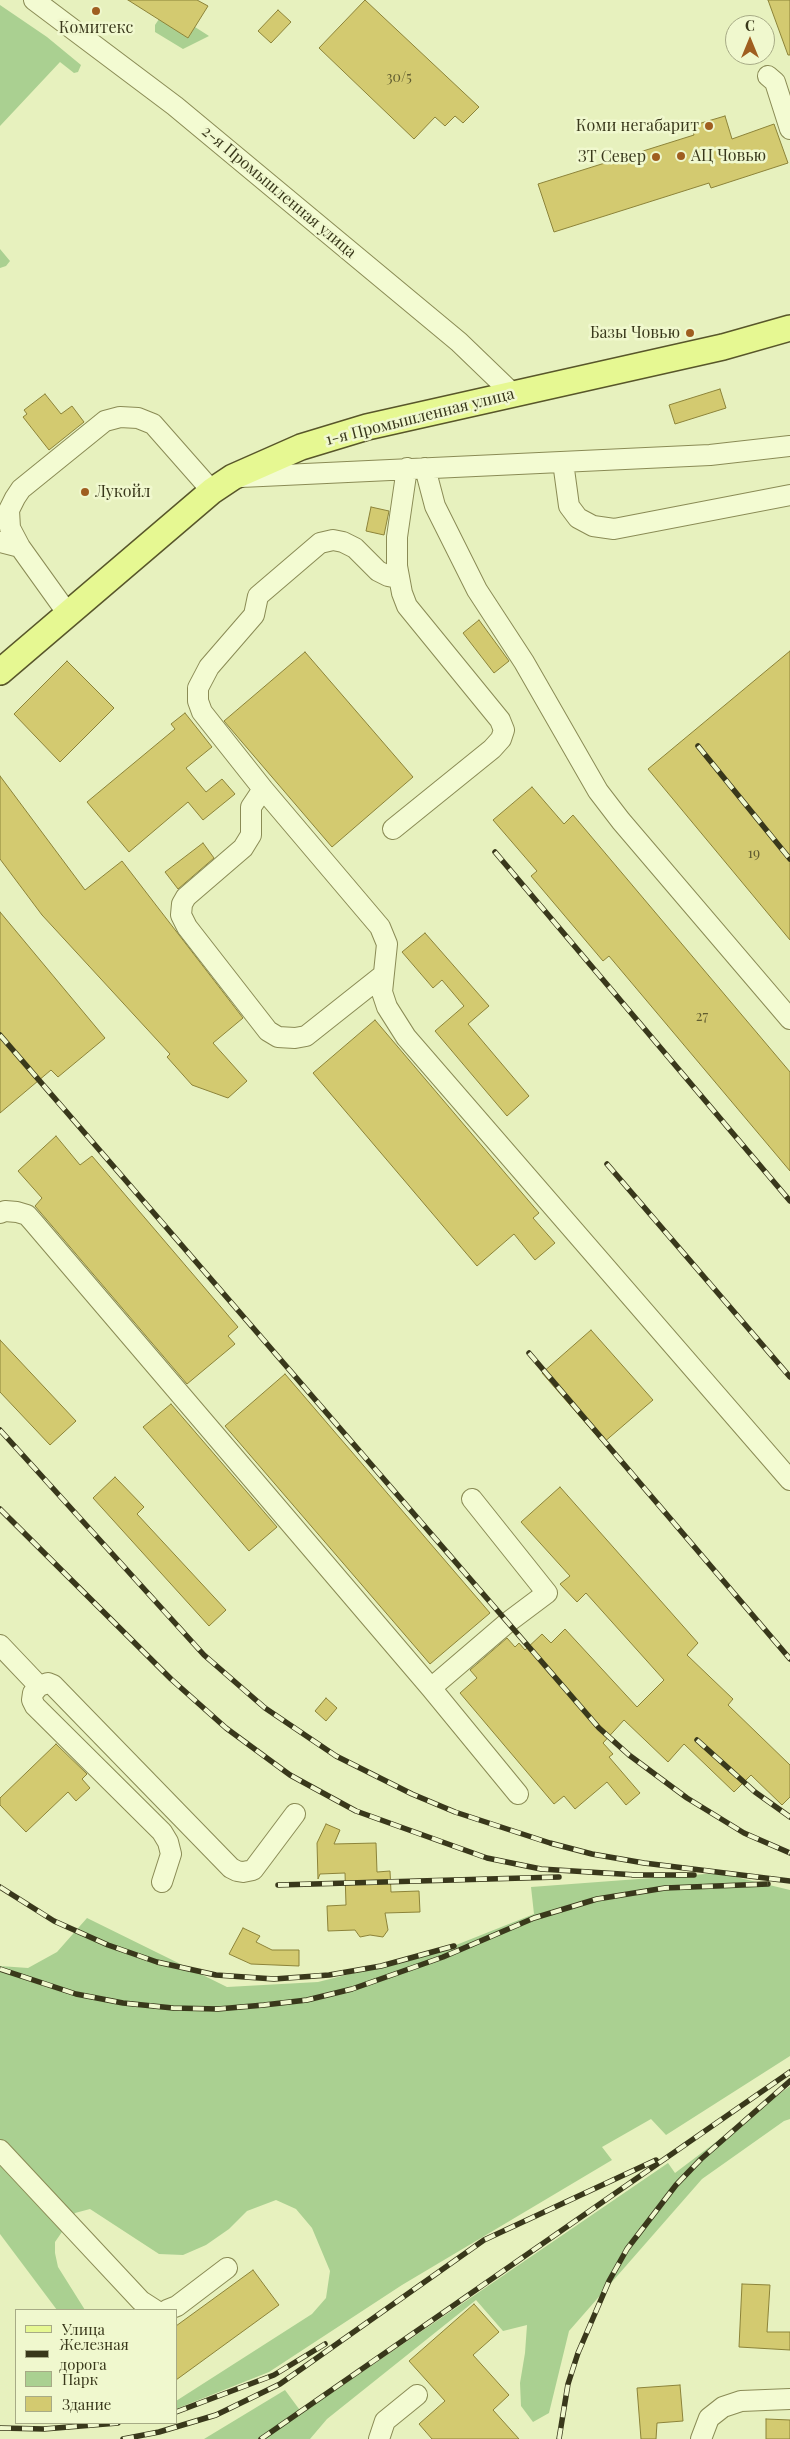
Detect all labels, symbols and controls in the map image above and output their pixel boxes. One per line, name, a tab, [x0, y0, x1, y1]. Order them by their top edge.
marker: Комитекс	[90, 5, 102, 17]
north arrow	[725, 15, 775, 65]
text: С	[745, 16, 755, 35]
place label: Комитекс	[59, 18, 133, 38]
house number: 30/5	[386, 70, 412, 86]
place label: Коми негабарит	[576, 116, 699, 136]
marker: Коми негабарит	[703, 120, 715, 132]
street label: 2-я Промышленная улица	[198, 122, 360, 262]
place label: АЦ Човью	[691, 146, 766, 166]
place label: ЗТ Север	[578, 147, 646, 167]
marker: АЦ Човью	[675, 150, 687, 162]
marker: ЗТ Север	[650, 151, 662, 163]
place label: Базы Човью	[590, 323, 680, 343]
marker: Базы Човью	[684, 327, 696, 339]
street label: 1-я Промышленная улица	[324, 384, 516, 450]
place label: Лукойл	[95, 482, 151, 502]
marker: Лукойл	[79, 486, 91, 498]
house number: 19	[748, 846, 760, 862]
house number: 27	[696, 1009, 708, 1025]
legend	[15, 2309, 178, 2424]
text: Улица	[62, 2319, 105, 2339]
text: Железная дорога	[59, 2334, 129, 2374]
text: Парк	[62, 2369, 98, 2389]
text: Здание	[62, 2394, 111, 2414]

